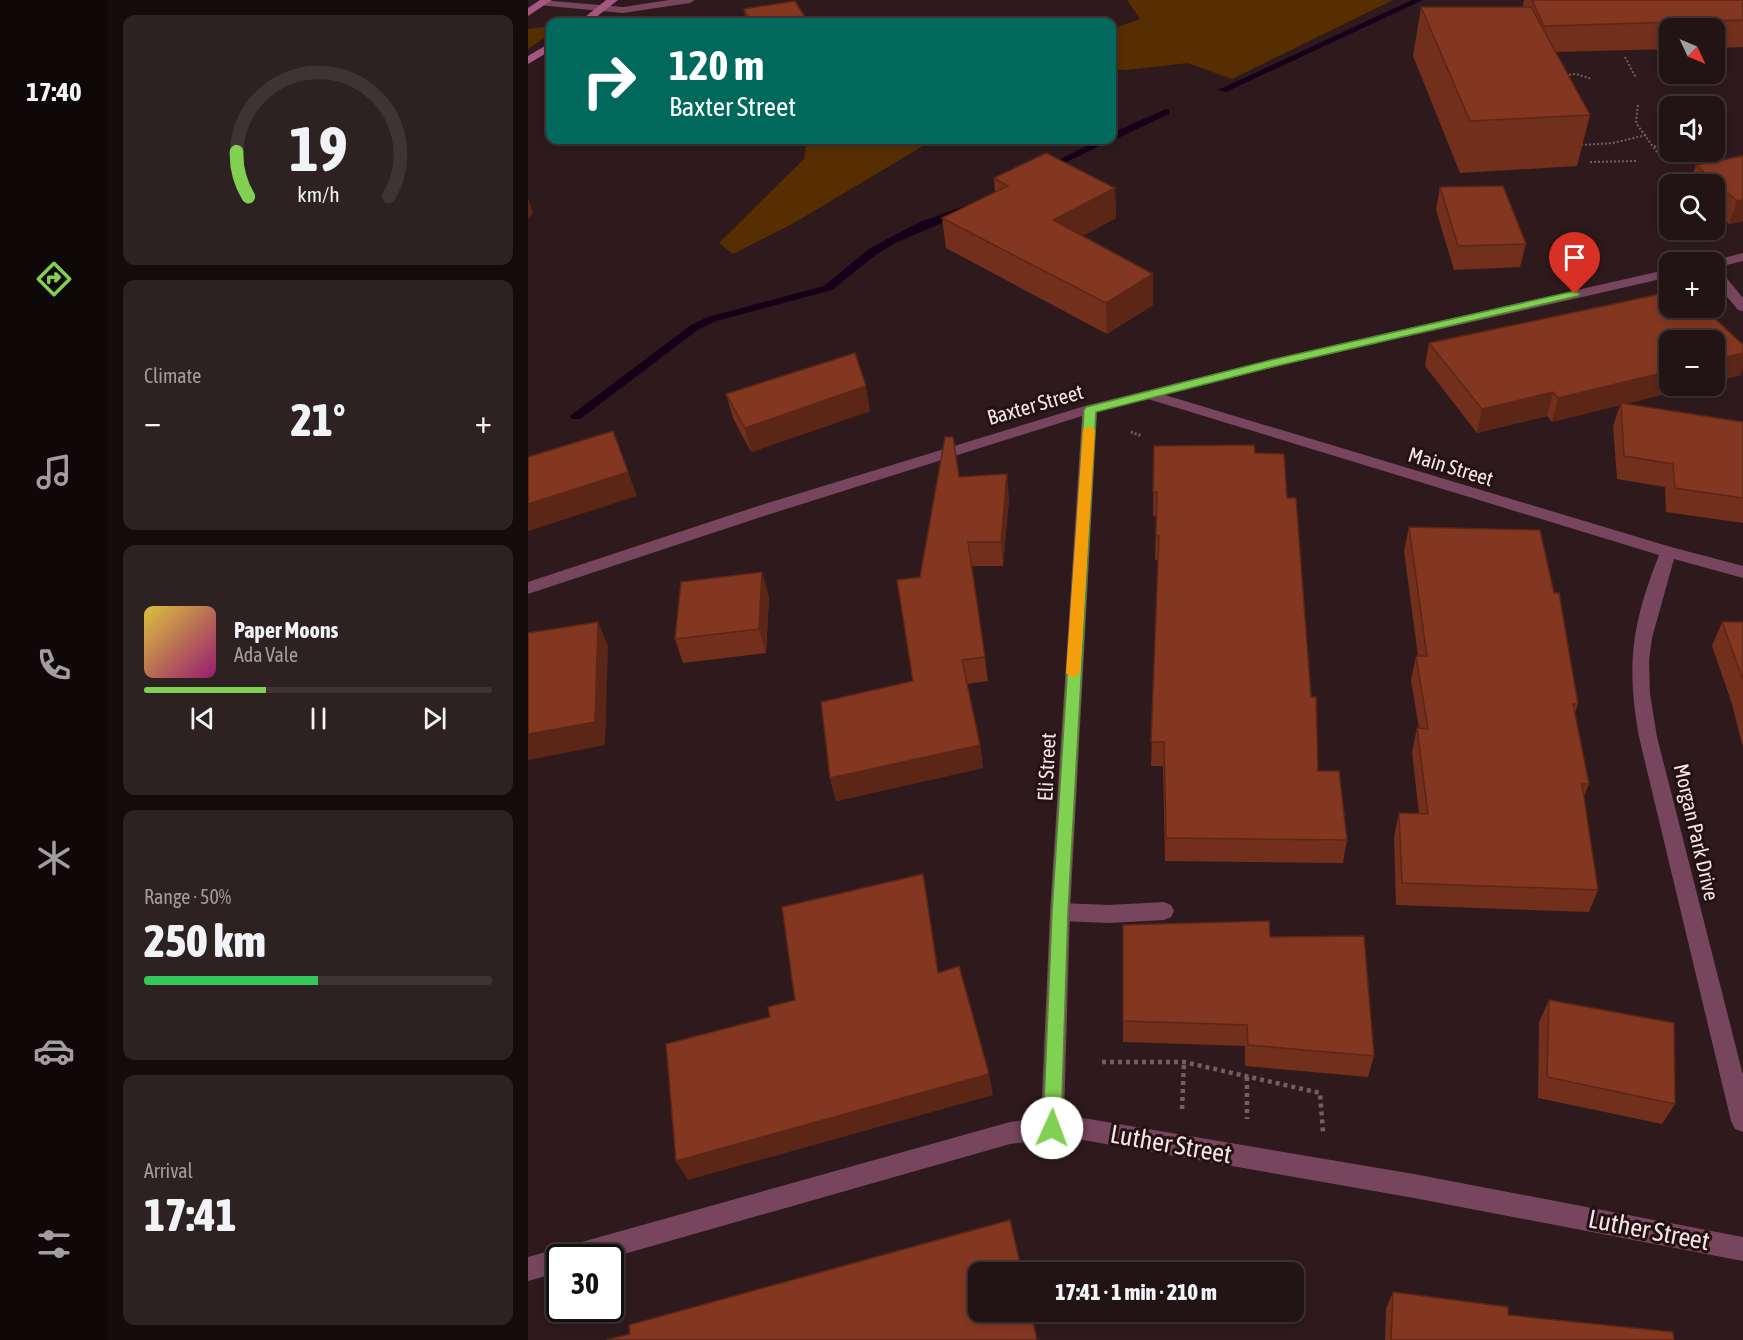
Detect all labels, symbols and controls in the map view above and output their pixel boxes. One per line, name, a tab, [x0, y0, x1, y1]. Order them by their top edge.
north arrow	[1659, 18, 1725, 84]
map controls	[1659, 18, 1725, 396]
text: 120 m	[669, 41, 764, 89]
icon: right	[570, 42, 648, 120]
text: 17:40	[26, 76, 82, 107]
text: Baxter Street	[669, 91, 796, 122]
button: sound	[1659, 96, 1725, 162]
text: 19	[289, 113, 347, 184]
button: search	[1659, 174, 1725, 240]
text: km/h	[297, 182, 339, 207]
pin	[1549, 232, 1600, 294]
icon: arrive	[1558, 241, 1591, 274]
button: +	[1659, 252, 1725, 318]
icon: directions	[33, 258, 75, 300]
button: −	[1659, 330, 1725, 396]
text: Climate	[144, 364, 201, 387]
street label: Baxter Street	[984, 379, 1086, 429]
text: 21°	[291, 394, 345, 446]
text: −	[144, 402, 161, 440]
text: +	[475, 402, 492, 440]
street label: Main Street	[1406, 442, 1496, 490]
icon: music	[33, 451, 75, 493]
text: Paper Moons	[234, 617, 338, 643]
text: Ada Vale	[234, 643, 298, 666]
icon: phone	[33, 644, 75, 686]
icon: previous	[186, 702, 219, 735]
icon: pause	[302, 702, 335, 735]
icon: next	[418, 702, 451, 735]
street label: Eli Street	[1032, 732, 1060, 802]
street label: Morgan Park Drive	[1670, 761, 1724, 903]
icon: climate	[33, 837, 75, 879]
text: Range · 50%	[144, 885, 231, 908]
text: 250 km	[144, 915, 266, 967]
icon: car	[33, 1030, 75, 1072]
position arrow	[1020, 1096, 1084, 1160]
street label: Luther Street	[1108, 1119, 1234, 1169]
text: Arrival	[144, 1159, 193, 1182]
text: 17:41	[144, 1189, 237, 1241]
street label: Luther Street	[1586, 1204, 1712, 1256]
icon: filters	[33, 1223, 75, 1265]
speed limit sign: 30	[546, 1244, 624, 1322]
text: 17:41 · 1 min · 210 m	[1055, 1279, 1217, 1305]

